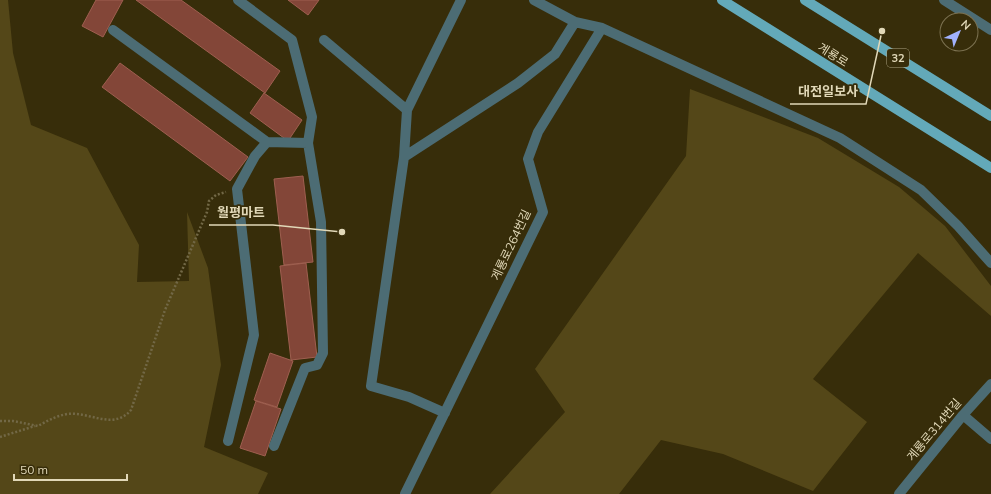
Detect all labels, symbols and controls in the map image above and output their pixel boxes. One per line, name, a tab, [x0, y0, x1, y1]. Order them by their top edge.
north arrow	[939, 12, 979, 52]
text: N	[958, 17, 974, 33]
street label: 계룡로	[815, 39, 851, 70]
road number: 32	[887, 49, 909, 67]
callout: 대전일보사	[790, 79, 866, 104]
text: 대전일보사	[798, 83, 858, 99]
callout: 월평마트	[209, 200, 273, 225]
text: 월평마트	[217, 204, 265, 220]
street label: 계룡로264번길	[488, 207, 534, 283]
street label: 계룡로314번길	[903, 395, 964, 464]
scale bar	[14, 456, 127, 482]
text: 50 m	[20, 462, 48, 477]

